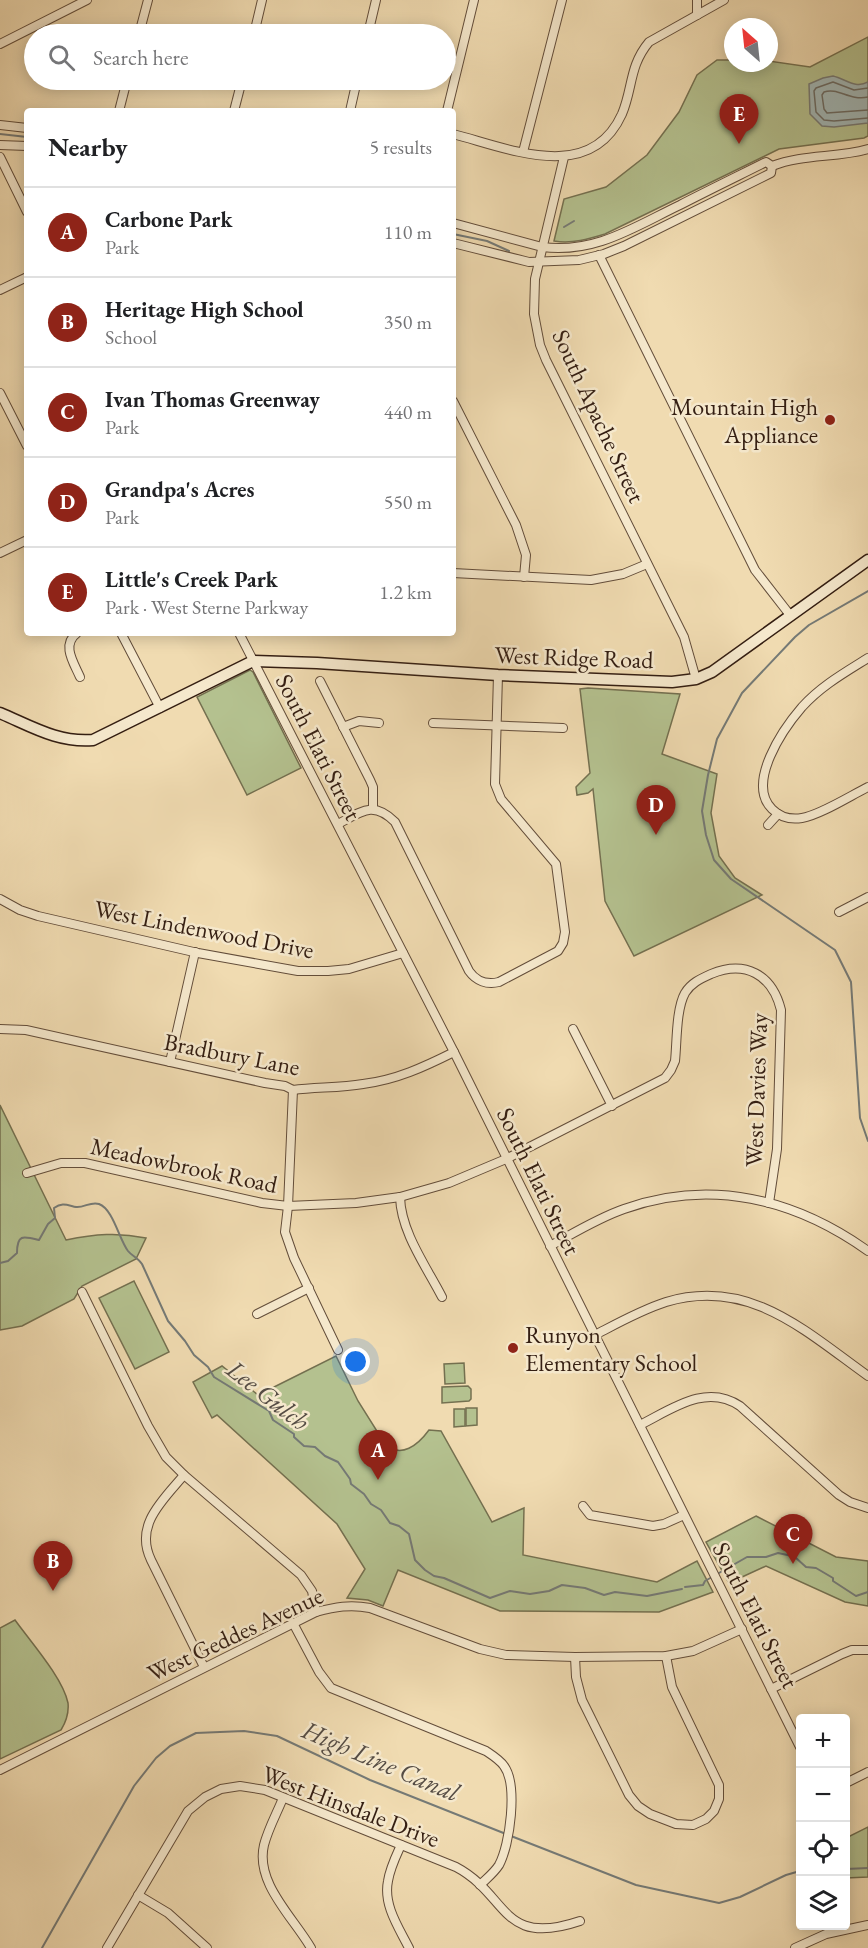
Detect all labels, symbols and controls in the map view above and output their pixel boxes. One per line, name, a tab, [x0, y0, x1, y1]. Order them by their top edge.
north arrow	[724, 18, 778, 72]
search box	[24, 24, 456, 90]
icon: search	[45, 41, 78, 74]
text: Search here	[93, 43, 188, 72]
pin: E	[720, 94, 758, 144]
text: Nearby	[48, 130, 128, 164]
text: 5 results	[369, 134, 432, 160]
text: Carbone Park	[105, 205, 232, 234]
text: A	[60, 219, 75, 245]
text: 110 m	[384, 219, 432, 245]
text: Park	[105, 234, 139, 260]
text: Heritage High School	[105, 295, 303, 324]
text: B	[61, 309, 74, 335]
text: 350 m	[384, 309, 432, 335]
text: School	[105, 324, 157, 350]
street label: South Apache Street	[545, 324, 653, 508]
text: Ivan Thomas Greenway	[105, 385, 320, 414]
place label: Mountain High Appliance	[671, 391, 818, 450]
text: C	[60, 399, 75, 425]
text: 440 m	[384, 399, 432, 425]
marker: Mountain High Appliance	[823, 413, 837, 427]
text: Park	[105, 414, 139, 440]
text: Grandpa's Acres	[105, 475, 254, 504]
text: D	[60, 489, 75, 515]
text: 550 m	[384, 489, 432, 515]
text: Park	[105, 504, 139, 530]
text: Little's Creek Park	[105, 565, 278, 594]
text: E	[62, 579, 73, 605]
text: 1.2 km	[379, 579, 432, 605]
text: Park · West Sterne Parkway	[105, 594, 308, 620]
street label: West Ridge Road	[494, 639, 655, 675]
street label: South Elati Street	[269, 669, 369, 826]
pin: D	[636, 786, 676, 835]
street label: West Lindenwood Drive	[92, 893, 316, 965]
street label: West Davies Way	[738, 1012, 774, 1167]
street label: Bradbury Lane	[161, 1026, 303, 1082]
street label: South Elati Street	[490, 1102, 588, 1260]
street label: Meadowbrook Road	[88, 1130, 281, 1200]
place label: Runyon Elementary School	[525, 1319, 697, 1378]
marker: Runyon Elementary School	[506, 1341, 520, 1355]
your location	[341, 1347, 370, 1376]
water label: Lee Gulch	[219, 1351, 317, 1438]
pin: A	[358, 1430, 398, 1480]
pin: C	[774, 1514, 812, 1564]
street label: South Elati Street	[706, 1537, 806, 1694]
pin: B	[34, 1542, 72, 1591]
street label: West Geddes Avenue	[142, 1580, 328, 1688]
water label: High Line Canal	[296, 1712, 465, 1810]
map controls	[796, 1714, 850, 1930]
button: +	[796, 1714, 850, 1768]
street label: West Hinsdale Drive	[258, 1758, 444, 1854]
button: −	[796, 1768, 850, 1822]
button: locate	[796, 1822, 850, 1876]
button: layers	[796, 1876, 850, 1930]

